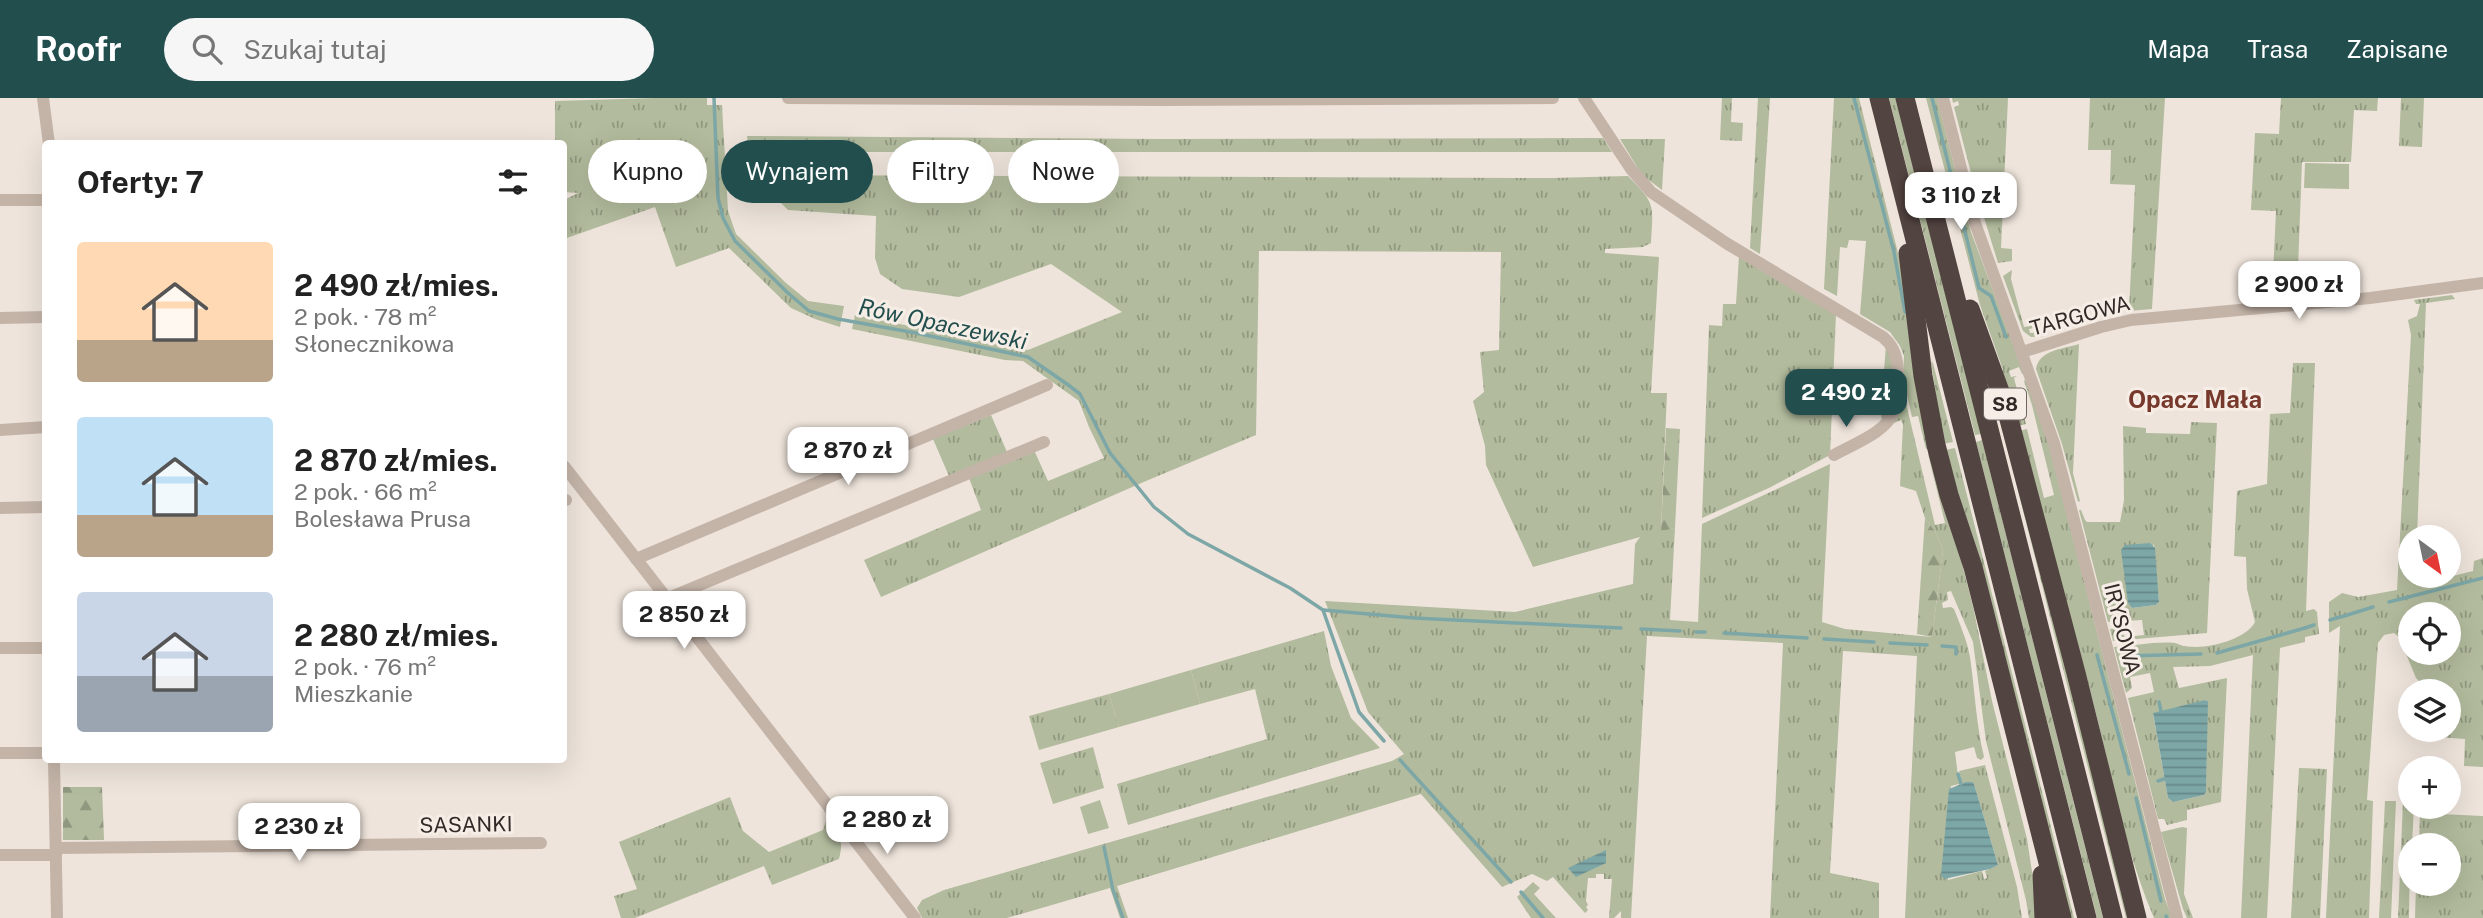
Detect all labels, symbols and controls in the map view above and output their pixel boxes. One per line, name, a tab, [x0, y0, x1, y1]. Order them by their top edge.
search box	[164, 18, 654, 81]
text: Roofr	[35, 30, 122, 68]
icon: search	[188, 30, 226, 68]
text: Szukaj tutaj	[244, 34, 387, 65]
text: Mapa	[2147, 35, 2209, 63]
text: Trasa	[2247, 35, 2308, 63]
text: Zapisane	[2346, 35, 2448, 63]
chip: Kupno	[588, 140, 707, 203]
chip: Wynajem	[721, 140, 873, 203]
chip: Filtry	[887, 140, 994, 203]
chip: Nowe	[1008, 140, 1119, 203]
icon: filters	[494, 163, 532, 201]
text: Oferty: 7	[77, 164, 204, 200]
pin: 3 110 zł	[1889, 172, 2033, 232]
text: 3 110 zł	[1921, 181, 2001, 208]
pin: 2 900 zł	[2227, 262, 2371, 321]
text: 2 490 zł/mies.	[294, 267, 499, 303]
icon: home	[133, 270, 217, 354]
text: 2 900 zł	[2254, 270, 2344, 297]
street label: TARGOWA	[2027, 290, 2133, 341]
water label: Rów Opaczewski	[856, 292, 1030, 355]
text: 2 pok. · 78 m²	[294, 303, 436, 330]
text: Słonecznikowa	[294, 330, 454, 357]
pin: 2 490 zł	[1774, 370, 1918, 429]
text: 2 490 zł	[1801, 378, 1891, 405]
district label: Opacz Mała	[2128, 385, 2262, 413]
road number: S8	[1984, 388, 2026, 420]
pin: 2 870 zł	[776, 428, 920, 487]
text: 2 870 zł	[804, 436, 893, 463]
text: 2 870 zł/mies.	[294, 442, 498, 478]
icon: home	[133, 445, 217, 529]
text: 2 pok. · 66 m²	[294, 478, 437, 505]
text: Bolesława Prusa	[294, 505, 471, 532]
north arrow	[2398, 525, 2460, 588]
map controls	[2398, 525, 2461, 896]
street label: IRYSOWA	[2099, 581, 2146, 677]
pin: 2 850 zł	[612, 592, 756, 651]
text: 2 850 zł	[639, 600, 729, 627]
button: locate	[2398, 602, 2461, 665]
text: 2 280 zł/mies.	[294, 617, 498, 653]
icon: home	[133, 620, 217, 704]
text: 2 pok. · 76 m²	[294, 653, 436, 680]
button: layers	[2398, 679, 2461, 742]
text: Mieszkanie	[294, 680, 413, 707]
button: +	[2398, 756, 2461, 819]
pin: 2 280 zł	[815, 796, 959, 856]
pin: 2 230 zł	[227, 804, 371, 863]
text: 2 280 zł	[842, 805, 932, 832]
street label: SASANKI	[419, 811, 513, 838]
text: 2 230 zł	[254, 812, 344, 839]
button: −	[2398, 833, 2461, 896]

